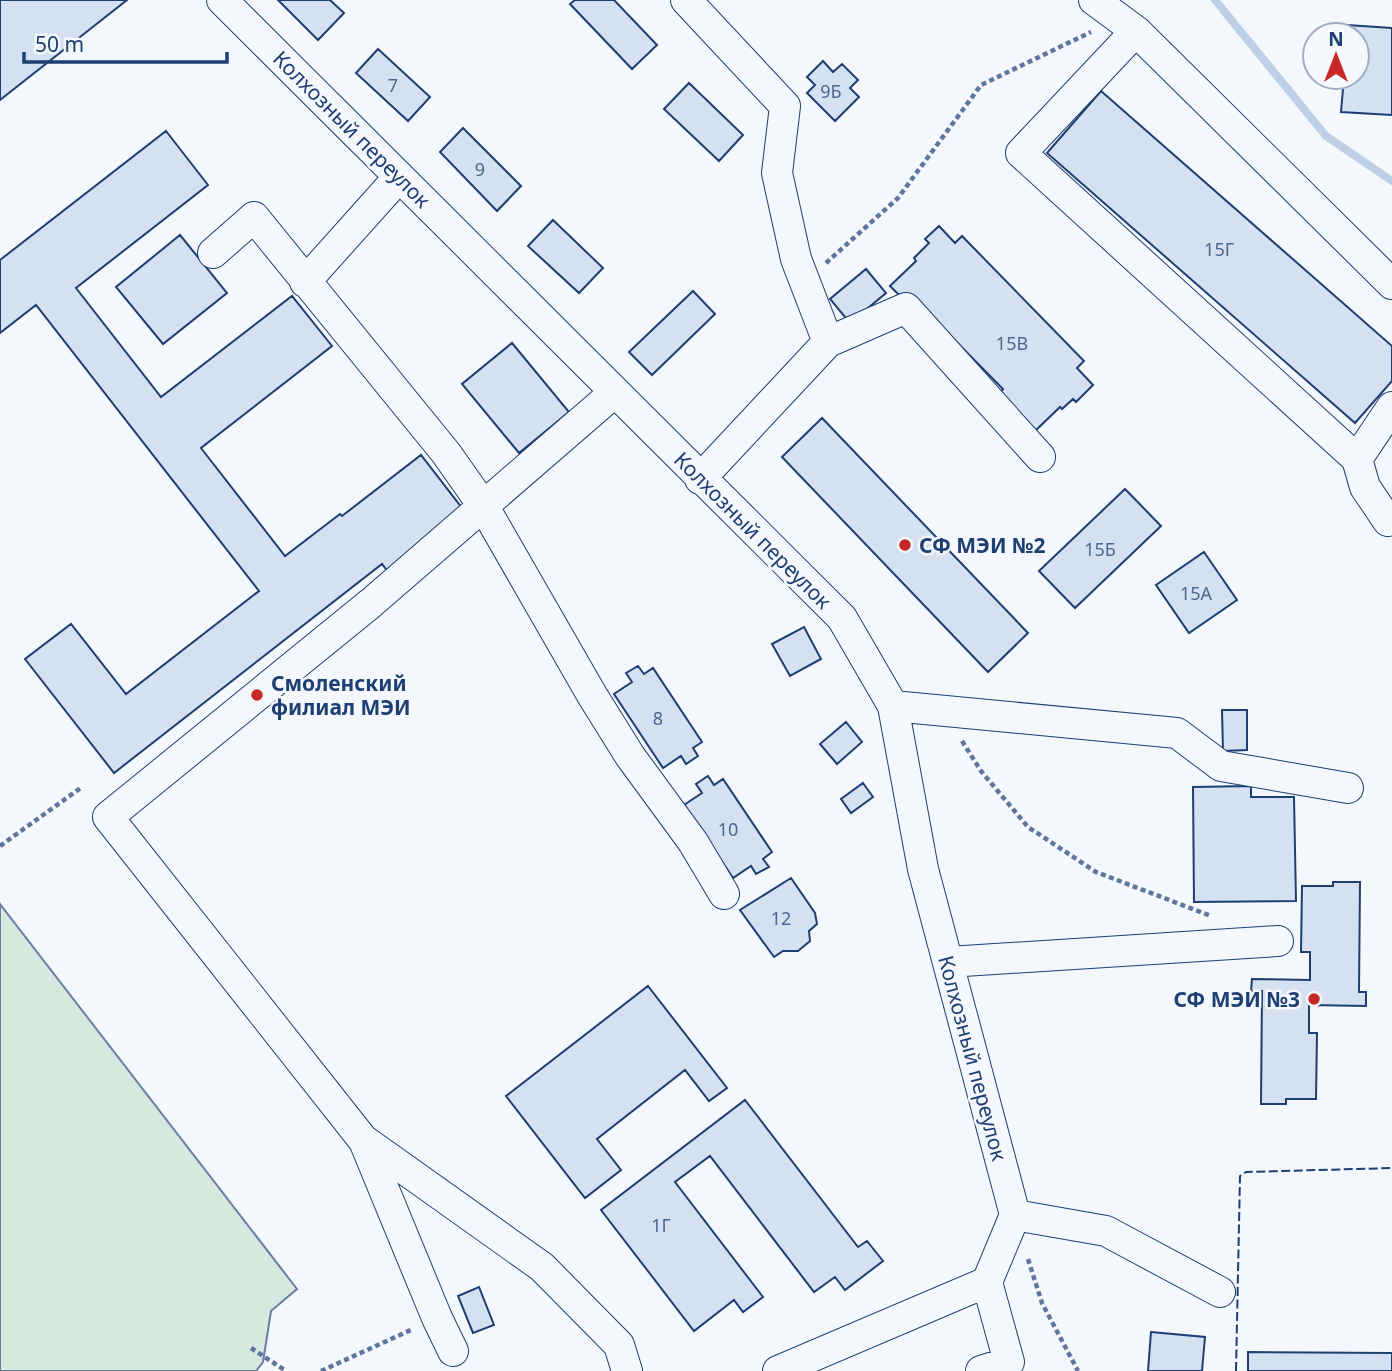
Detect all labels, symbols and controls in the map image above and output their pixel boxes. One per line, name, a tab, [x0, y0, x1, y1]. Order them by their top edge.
scale bar	[24, 21, 228, 65]
north arrow	[1301, 21, 1371, 91]
text: N	[1328, 26, 1344, 52]
text: 50 m	[35, 30, 84, 58]
street label: Колхозный переулок	[267, 44, 437, 214]
house number: 7	[388, 73, 398, 97]
house number: 9Б	[820, 79, 842, 103]
house number: 9	[475, 157, 485, 181]
house number: 15Г	[1204, 237, 1234, 261]
house number: 15В	[996, 331, 1028, 355]
street label: Колхозный переулок	[668, 445, 838, 615]
place label: СФ МЭИ №2	[919, 531, 1046, 559]
marker: СФ МЭИ №2	[897, 537, 913, 553]
house number: 15Б	[1084, 537, 1116, 561]
house number: 15А	[1180, 581, 1213, 605]
place label: Смоленский филиал МЭИ	[271, 669, 411, 721]
marker: Смоленский филиал МЭИ	[249, 687, 265, 703]
house number: 8	[653, 706, 663, 730]
house number: 10	[718, 817, 738, 841]
house number: 12	[771, 906, 791, 930]
street label: Колхозный переулок	[932, 952, 1014, 1164]
place label: СФ МЭИ №3	[1173, 985, 1300, 1013]
marker: СФ МЭИ №3	[1306, 991, 1322, 1007]
house number: 1Г	[651, 1213, 671, 1237]

